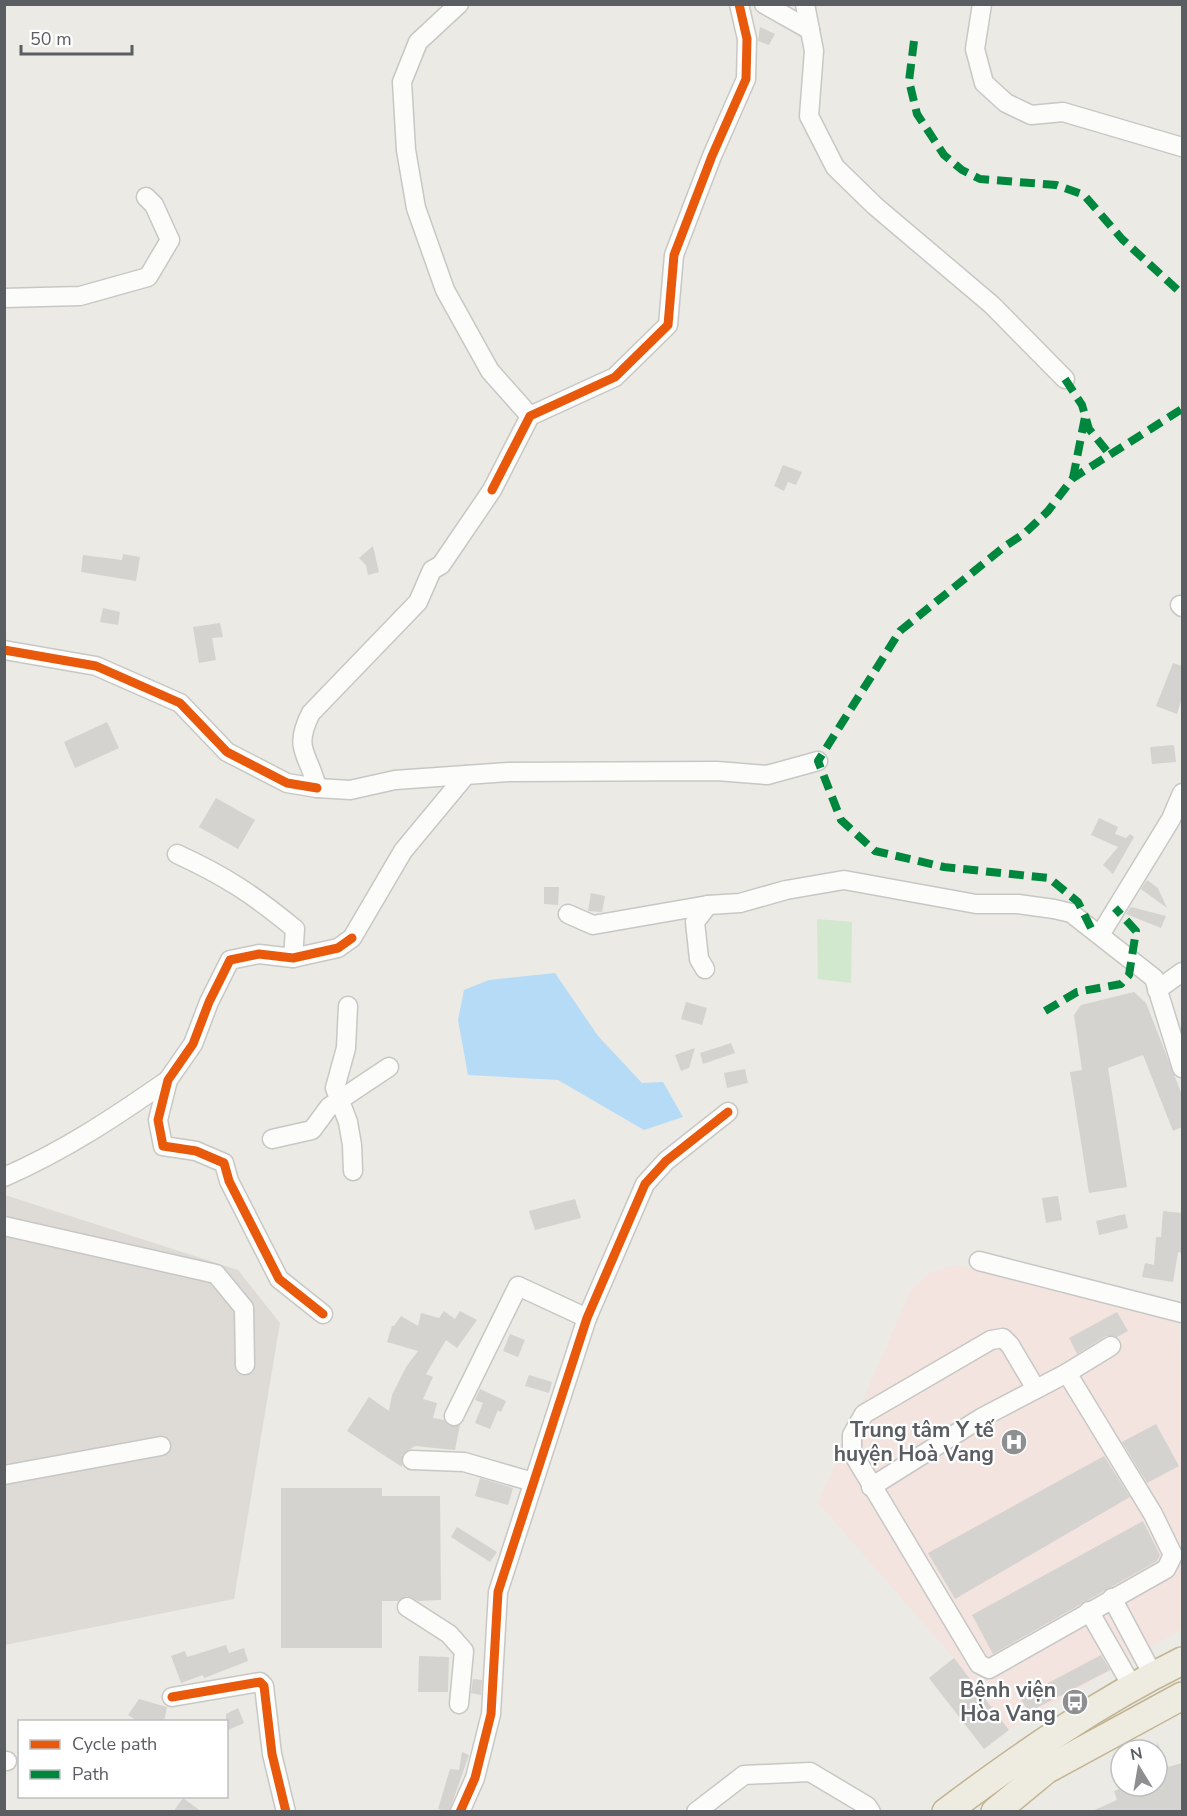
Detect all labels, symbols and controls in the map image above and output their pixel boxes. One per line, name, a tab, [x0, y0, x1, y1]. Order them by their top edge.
scale bar	[21, 18, 132, 56]
text: 50 m	[30, 27, 72, 51]
place label: Trung tâm Y tế huyện Hoà Vang	[834, 1416, 996, 1468]
hospital icon: Trung tâm Y tế huyện Hoà Vang	[999, 1427, 1029, 1457]
place label: Bệnh viện Hòa Vang	[960, 1676, 1056, 1728]
bus stop icon: Bệnh viện Hòa Vang	[1060, 1687, 1090, 1717]
legend	[18, 1720, 228, 1798]
text: Cycle path	[72, 1732, 157, 1756]
north arrow	[1109, 1738, 1169, 1798]
text: N	[1128, 1742, 1144, 1766]
text: Path	[72, 1762, 109, 1786]

